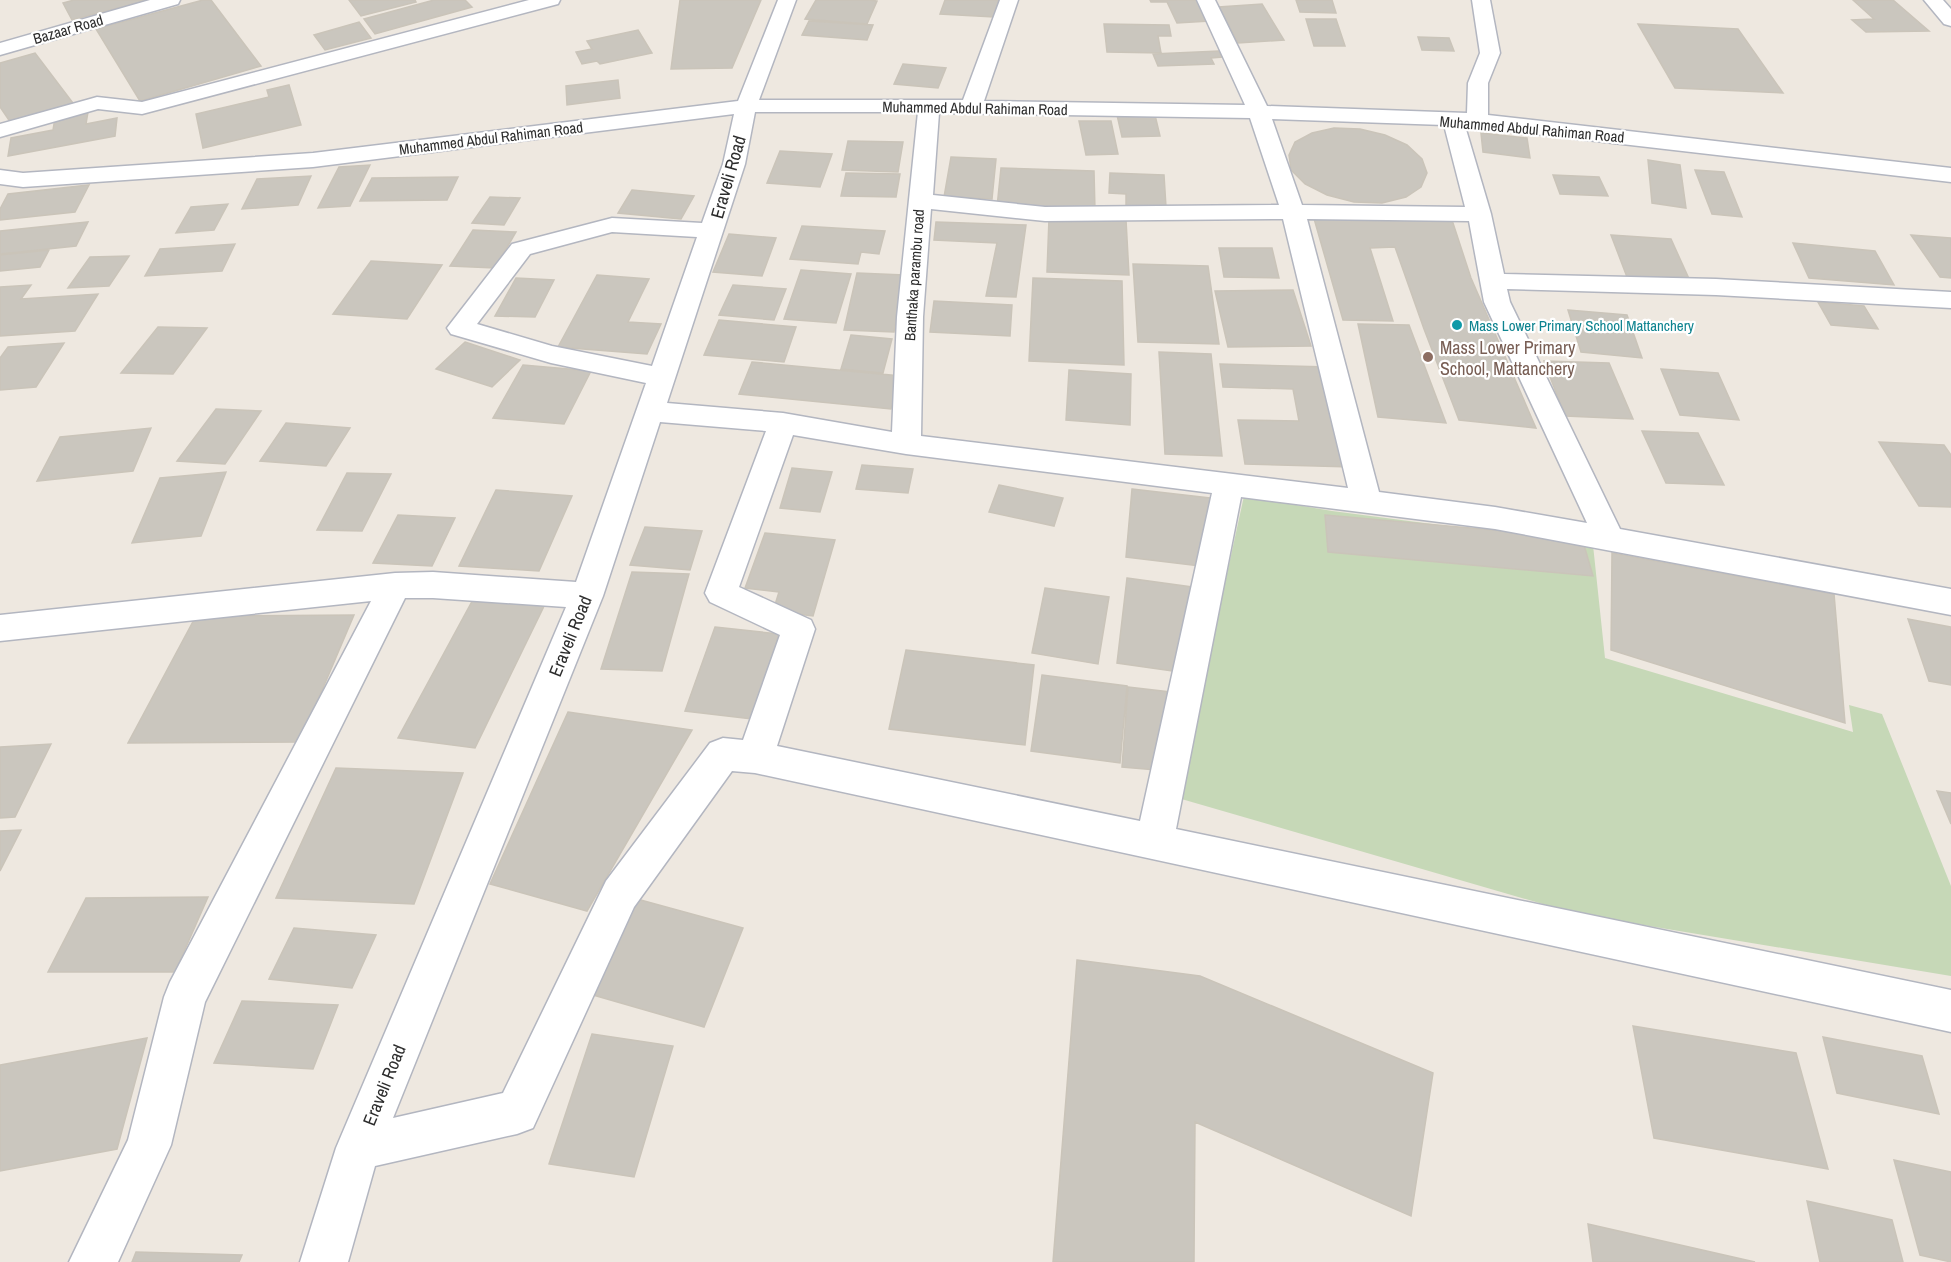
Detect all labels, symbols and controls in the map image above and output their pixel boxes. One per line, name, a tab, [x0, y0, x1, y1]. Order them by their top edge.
street label: Bazaar Road	[31, 9, 105, 49]
street label: Muhammed Abdul Rahiman Road	[882, 96, 1068, 120]
street label: Muhammed Abdul Rahiman Road	[1439, 110, 1625, 148]
street label: Muhammed Abdul Rahiman Road	[398, 116, 584, 160]
street label: Eraveli Road	[704, 133, 752, 221]
street label: Banthaka parambu road	[899, 208, 929, 342]
place label: Mass Lower Primary School Mattanchery	[1469, 315, 1695, 336]
marker: Mass Lower Primary School Mattanchery	[1450, 318, 1464, 332]
place label: Mass Lower Primary School, Mattanchery	[1440, 335, 1576, 381]
marker: Mass Lower Primary School, Mattanchery	[1421, 350, 1435, 364]
street label: Eraveli Road	[542, 592, 598, 680]
street label: Eraveli Road	[356, 1041, 412, 1129]

